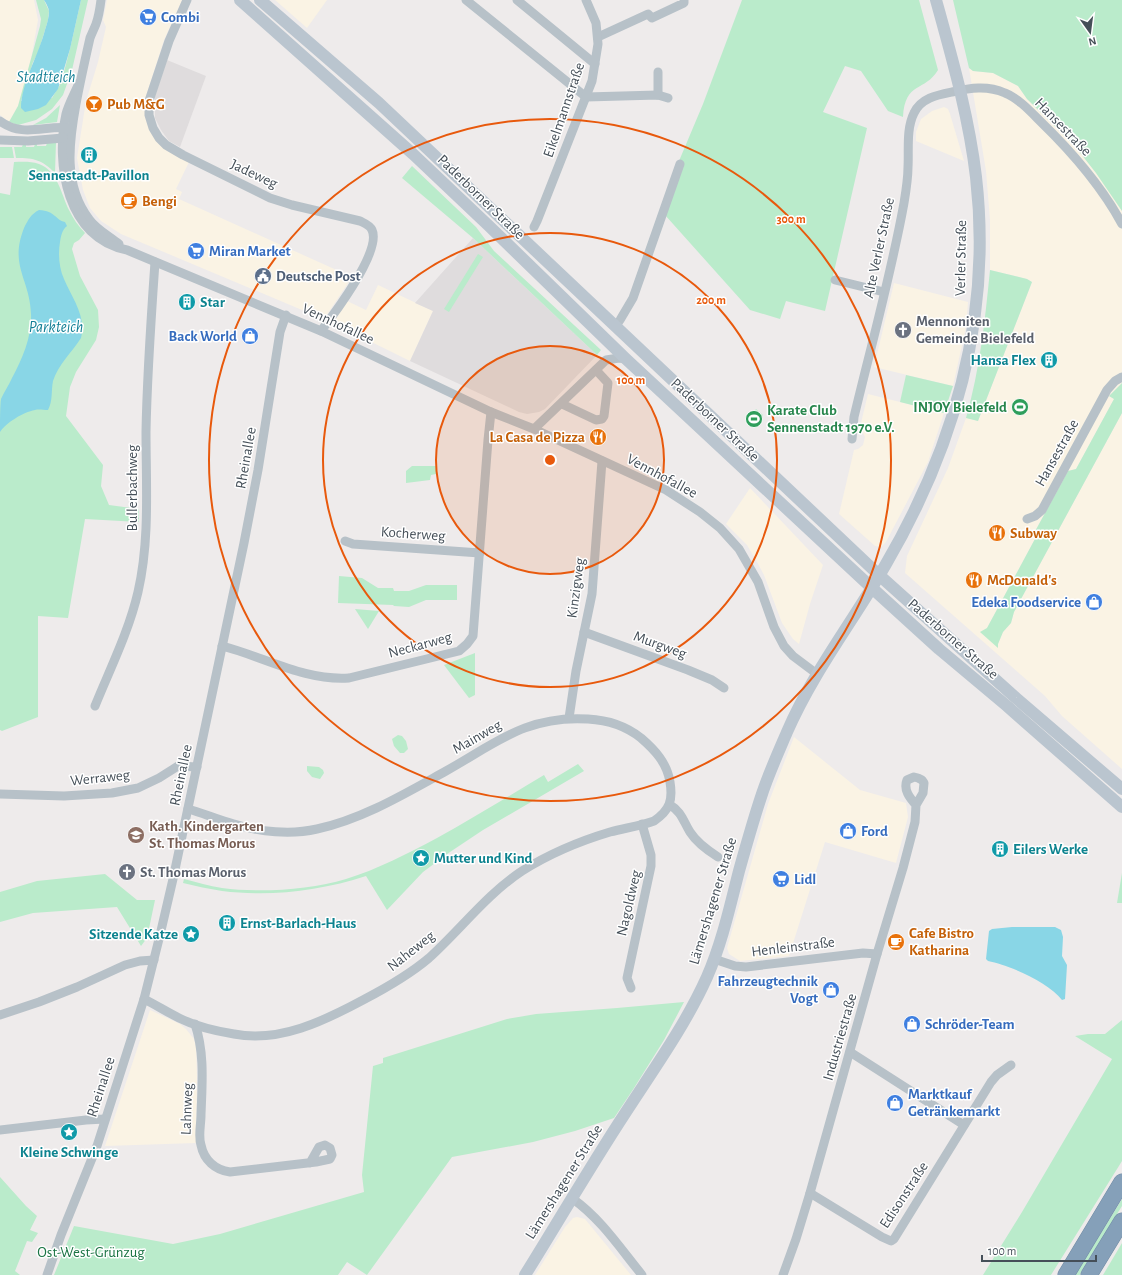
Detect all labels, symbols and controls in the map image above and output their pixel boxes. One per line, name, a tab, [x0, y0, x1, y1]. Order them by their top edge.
supermarket icon: Combi	[138, 7, 158, 27]
place label: Combi	[161, 10, 200, 25]
north arrow	[1070, 12, 1110, 52]
text: N	[1087, 35, 1097, 47]
street label: Eikelmannstraße	[541, 61, 587, 159]
water label: Stadtteich	[16, 69, 76, 85]
bar icon: Pub M&G	[84, 94, 104, 114]
street label: Hansestraße	[1032, 95, 1094, 159]
place label: Pub M&G	[107, 97, 165, 112]
building icon: Sennestadt-Pavillon	[79, 145, 99, 165]
street label: Paderborner Straße	[435, 152, 527, 242]
street label: Jadeweg	[228, 157, 280, 192]
place label: Sennestadt-Pavillon	[29, 168, 150, 183]
cafe icon: Bengi	[119, 191, 139, 211]
place label: Bengi	[142, 194, 177, 209]
street label: Alte Verler Straße	[861, 196, 897, 300]
text: 300 m	[776, 213, 806, 225]
street label: Verler Straße	[953, 220, 969, 296]
supermarket icon: Miran Market	[186, 241, 206, 261]
place label: Miran Market	[209, 244, 291, 259]
public building icon: Deutsche Post	[253, 266, 273, 286]
place label: Deutsche Post	[276, 269, 361, 284]
building icon: Star	[177, 292, 197, 312]
text: 200 m	[696, 294, 726, 306]
place label: Star	[200, 295, 226, 310]
street label: Vennhofallee	[300, 301, 376, 347]
place label: Mennoniten Gemeinde Bielefeld	[916, 314, 1034, 346]
water label: Parkteich	[29, 319, 83, 335]
church icon: Mennoniten Gemeinde Bielefeld	[893, 320, 913, 340]
shop icon: Back World	[240, 326, 260, 346]
place label: Back World	[169, 329, 237, 344]
building icon: Hansa Flex	[1039, 350, 1059, 370]
place label: Hansa Flex	[971, 353, 1036, 368]
text: 100 m	[617, 374, 645, 386]
street label: Paderborner Straße	[668, 376, 762, 465]
sports icon: INJOY Bielefeld	[1010, 397, 1030, 417]
place label: INJOY Bielefeld	[913, 400, 1007, 415]
place label: Karate Club Sennenstadt 1970 e.V.	[767, 403, 895, 435]
sports icon: Karate Club Sennenstadt 1970 e.V.	[744, 409, 764, 429]
street label: Hansestraße	[1032, 417, 1082, 489]
street label: Rheinallee	[233, 426, 259, 490]
restaurant icon: La Casa de Pizza	[588, 427, 608, 447]
place label: La Casa de Pizza	[489, 430, 585, 445]
street label: Bullerbachweg	[125, 444, 140, 531]
street label: Vennhofallee	[624, 451, 700, 501]
centre of rings	[543, 453, 557, 467]
restaurant icon: Subway	[987, 523, 1007, 543]
street label: Kocherweg	[380, 524, 446, 544]
place label: Subway	[1010, 526, 1057, 541]
street label: Kinzigweg	[564, 556, 588, 619]
restaurant icon: McDonald's	[964, 570, 984, 590]
place label: McDonald's	[987, 573, 1057, 588]
shop icon: Edeka Foodservice	[1084, 592, 1104, 612]
place label: Edeka Foodservice	[971, 595, 1081, 610]
street label: Paderborner Straße	[905, 596, 1001, 682]
street label: Neckarweg	[387, 629, 454, 661]
street label: Murgweg	[632, 629, 689, 662]
street label: Mainweg	[450, 717, 505, 757]
street label: Rheinallee	[167, 743, 195, 807]
street label: Werraweg	[69, 767, 131, 789]
place label: Kath. Kindergarten St. Thomas Morus	[149, 819, 264, 851]
shop icon: Ford	[838, 821, 858, 841]
place label: Ford	[861, 824, 888, 839]
school or university icon: Kath. Kindergarten St. Thomas Morus	[126, 825, 146, 845]
street label: Lämershagener Straße	[687, 836, 739, 966]
building icon: Eilers Werke	[990, 839, 1010, 859]
place label: Eilers Werke	[1013, 842, 1088, 857]
place icon: Mutter und Kind	[411, 848, 431, 868]
place label: Mutter und Kind	[434, 851, 533, 866]
church icon: St. Thomas Morus	[117, 862, 137, 882]
place label: St. Thomas Morus	[140, 865, 246, 880]
street label: Nagoldweg	[614, 868, 644, 937]
supermarket icon: Lidl	[771, 869, 791, 889]
place label: Lidl	[794, 872, 816, 887]
building icon: Ernst-Barlach-Haus	[217, 913, 237, 933]
place label: Ernst-Barlach-Haus	[240, 916, 357, 931]
place icon: Sitzende Katze	[181, 924, 201, 944]
place label: Cafe Bistro Katharina	[909, 926, 974, 958]
place label: Sitzende Katze	[89, 927, 178, 942]
street label: Naheweg	[384, 928, 438, 974]
cafe icon: Cafe Bistro Katharina	[886, 932, 906, 952]
street label: Henleinstraße	[750, 934, 836, 960]
place label: Fahrzeugtechnik Vogt	[718, 974, 819, 1006]
shop icon: Fahrzeugtechnik Vogt	[821, 980, 841, 1000]
street label: Industriestraße	[820, 992, 860, 1082]
shop icon: Schröder-Team	[902, 1014, 922, 1034]
place label: Schröder-Team	[925, 1017, 1015, 1032]
street label: Rheinallee	[84, 1055, 118, 1119]
street label: Lahnweg	[179, 1082, 195, 1135]
place label: Marktkauf Getränkemarkt	[908, 1087, 1000, 1119]
shop icon: Marktkauf Getränkemarkt	[885, 1093, 905, 1113]
place icon: Kleine Schwinge	[59, 1122, 79, 1142]
street label: Lämershagener Straße	[523, 1122, 605, 1242]
place label: Kleine Schwinge	[20, 1145, 118, 1160]
street label: Edisonstraße	[877, 1159, 931, 1231]
scale bar	[982, 1237, 1096, 1263]
park label: Ost-West-Grünzug	[37, 1245, 145, 1260]
text: 100 m	[988, 1245, 1016, 1257]

